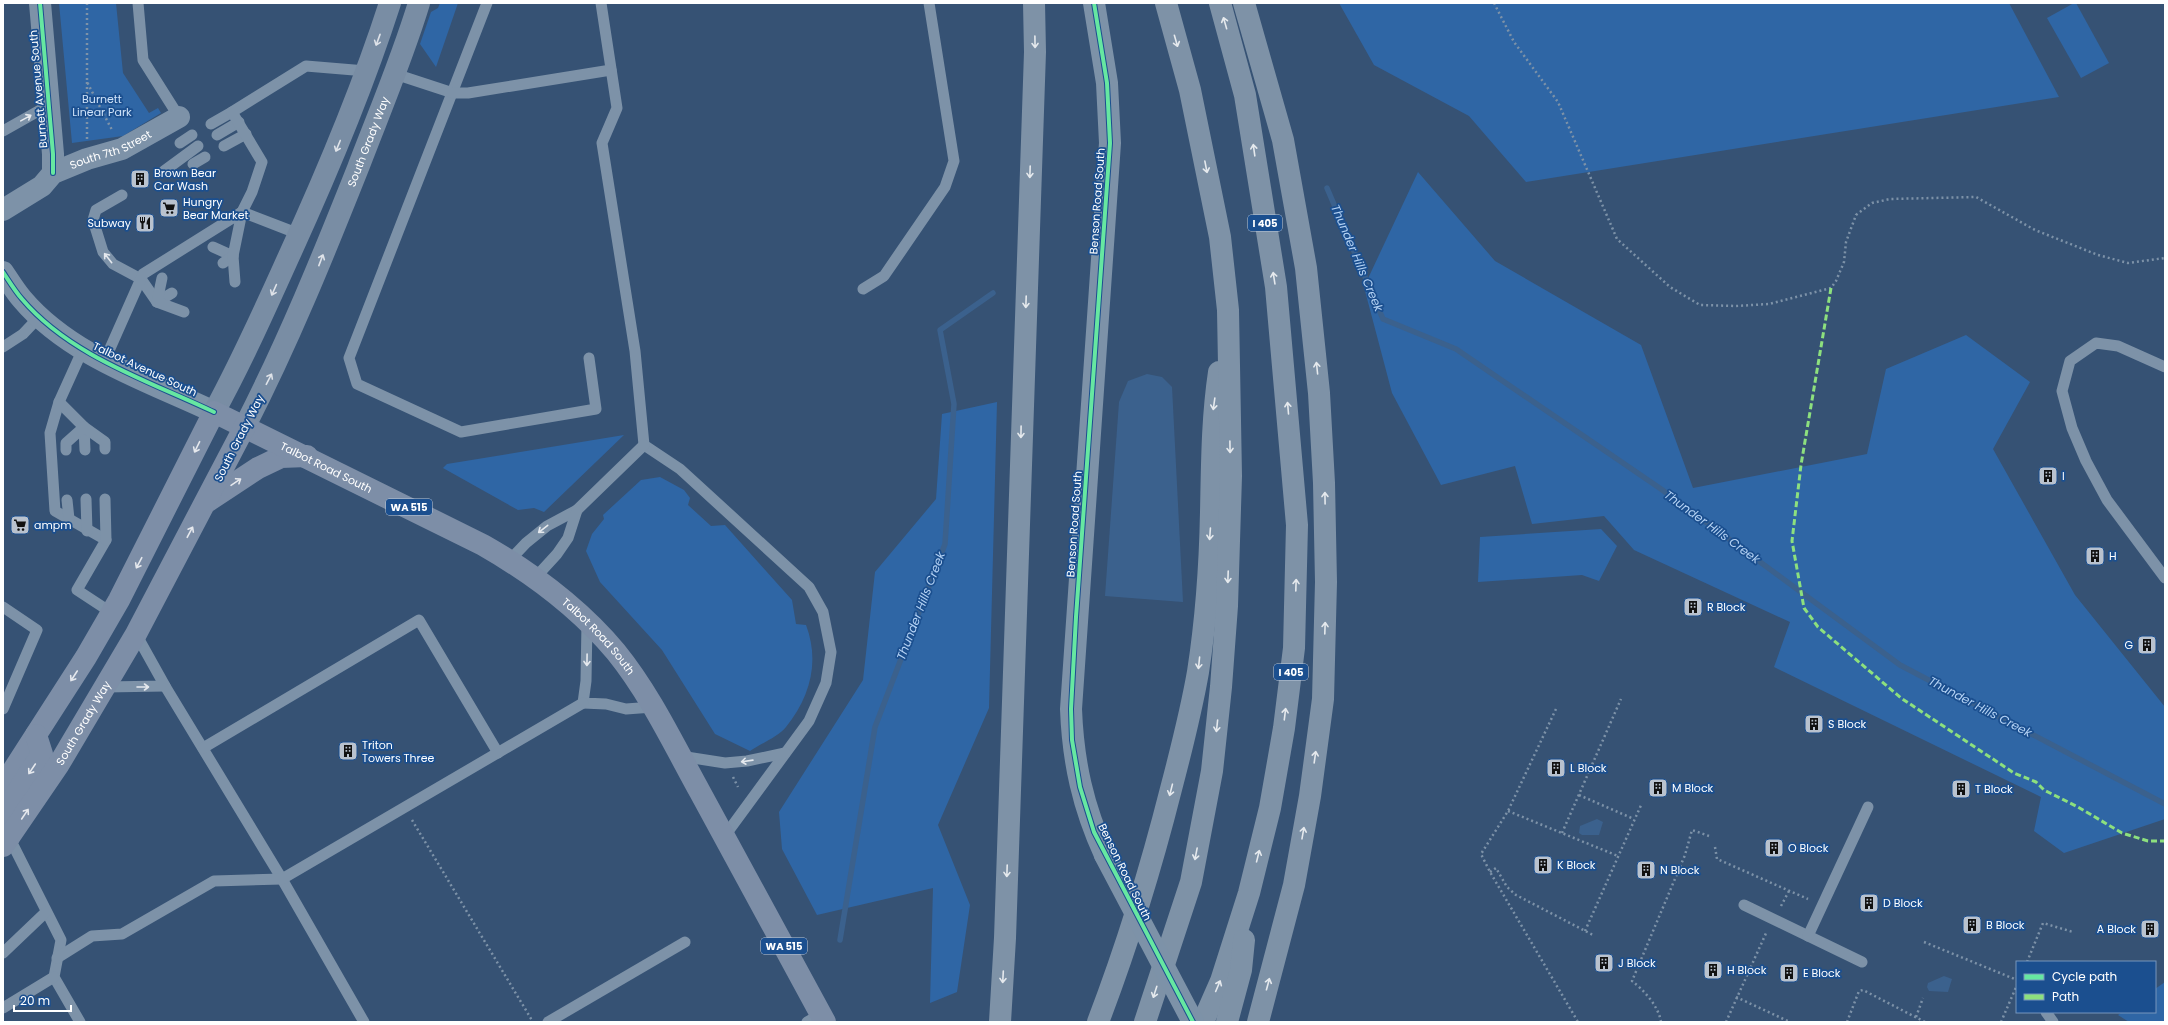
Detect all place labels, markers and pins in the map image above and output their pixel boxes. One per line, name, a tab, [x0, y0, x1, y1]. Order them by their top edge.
place label: Brown Bear Car Wash	[154, 165, 216, 194]
building icon: Brown Bear Car Wash	[129, 168, 151, 190]
place label: Hungry Bear Market	[183, 194, 249, 223]
supermarket icon: Hungry Bear Market	[158, 197, 180, 219]
restaurant icon: Subway	[134, 212, 156, 234]
place label: Subway	[87, 215, 132, 231]
building icon: I	[2037, 465, 2059, 487]
place label: I	[2062, 468, 2065, 484]
supermarket icon: ampm	[9, 514, 31, 536]
place label: ampm	[34, 517, 72, 533]
building icon: H	[2084, 545, 2106, 567]
place label: H	[2109, 548, 2117, 564]
building icon: R Block	[1682, 596, 1704, 618]
place label: R Block	[1707, 599, 1746, 615]
building icon: G	[2136, 634, 2158, 656]
place label: G	[2124, 637, 2133, 653]
building icon: S Block	[1803, 713, 1825, 735]
place label: S Block	[1828, 716, 1867, 732]
place label: Triton Towers Three	[362, 737, 435, 766]
building icon: Triton Towers Three	[337, 740, 359, 762]
building icon: L Block	[1545, 757, 1567, 779]
place label: L Block	[1570, 760, 1607, 776]
building icon: M Block	[1647, 777, 1669, 799]
building icon: T Block	[1950, 778, 1972, 800]
place label: M Block	[1672, 780, 1714, 796]
place label: T Block	[1975, 781, 2013, 797]
building icon: O Block	[1763, 837, 1785, 859]
place label: O Block	[1788, 840, 1829, 856]
building icon: K Block	[1532, 854, 1554, 876]
place label: K Block	[1557, 857, 1596, 873]
building icon: N Block	[1635, 859, 1657, 881]
place label: N Block	[1660, 862, 1700, 878]
building icon: D Block	[1858, 892, 1880, 914]
place label: D Block	[1883, 895, 1923, 911]
building icon: B Block	[1961, 914, 1983, 936]
place label: B Block	[1986, 917, 2025, 933]
building icon: A Block	[2139, 918, 2161, 940]
place label: A Block	[2097, 921, 2136, 937]
building icon: J Block	[1593, 952, 1615, 974]
place label: J Block	[1618, 955, 1656, 971]
building icon: H Block	[1702, 959, 1724, 981]
place label: H Block	[1727, 962, 1767, 978]
building icon: E Block	[1778, 962, 1800, 984]
place label: E Block	[1803, 965, 1841, 981]

